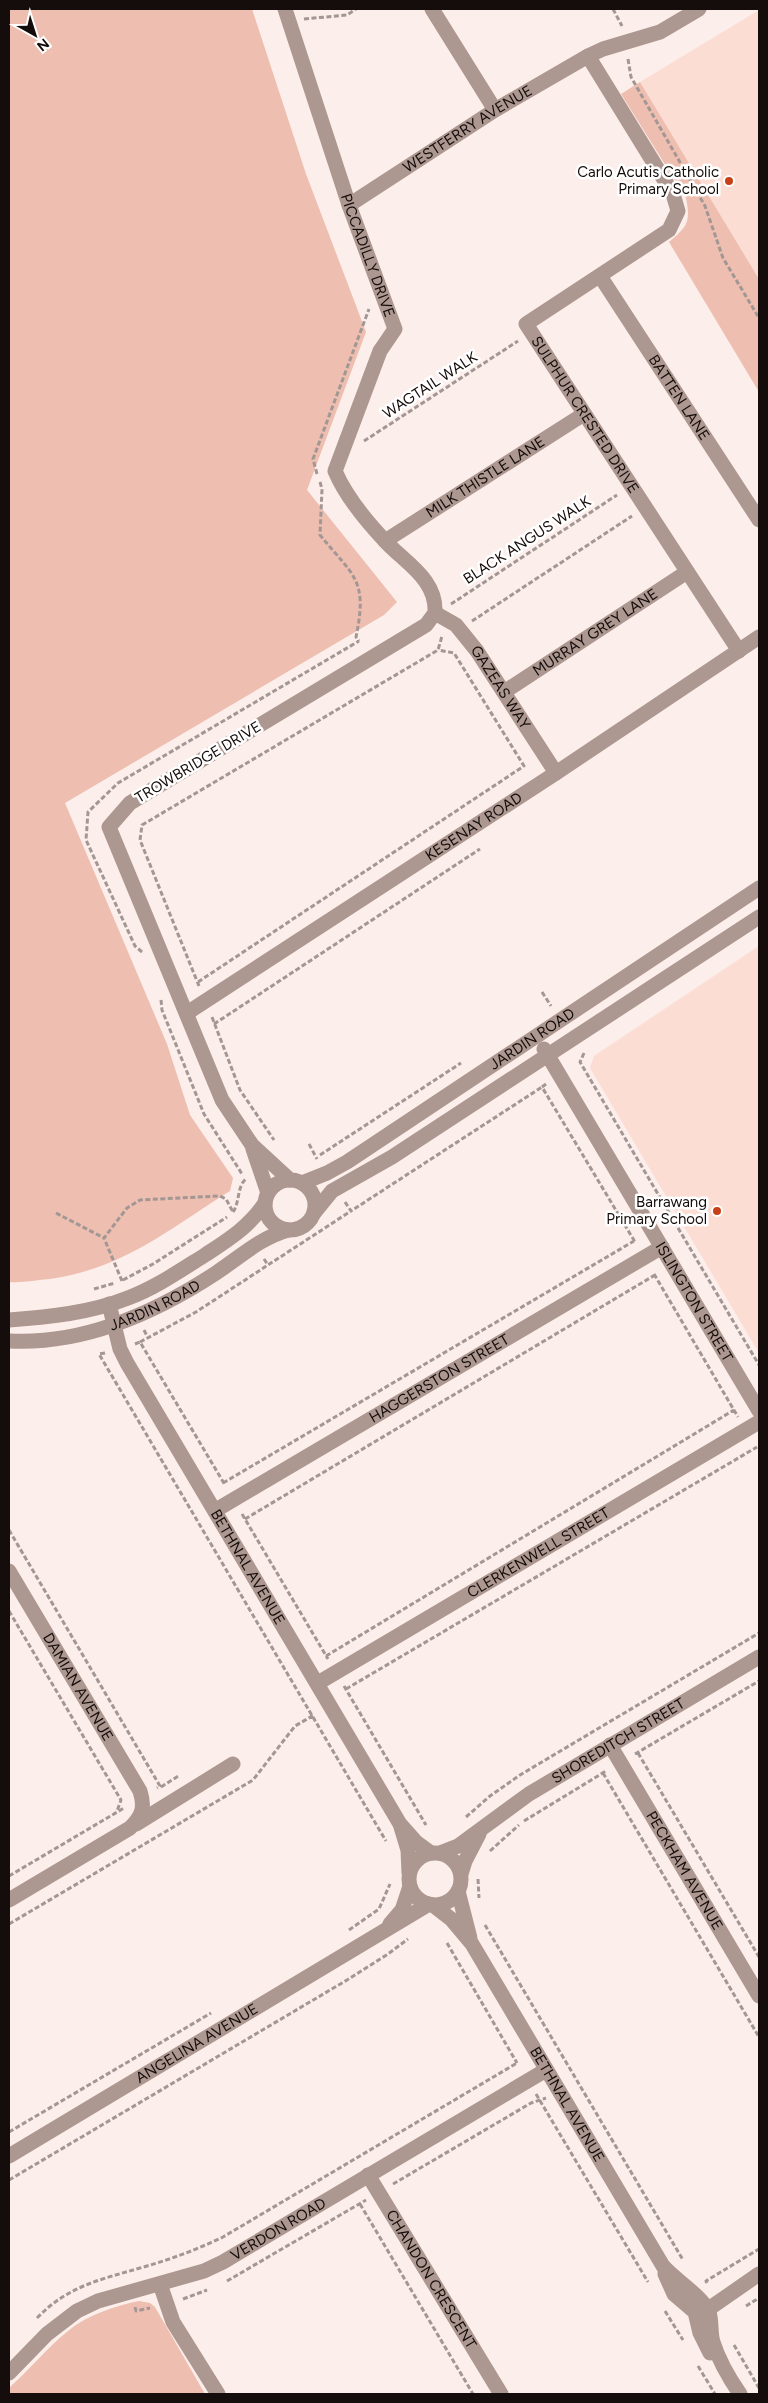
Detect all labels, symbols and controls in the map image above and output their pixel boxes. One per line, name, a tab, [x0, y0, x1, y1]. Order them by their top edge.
north arrow	[10, 10, 60, 60]
text: N	[33, 35, 52, 55]
street label: WESTFERRY AVENUE	[400, 81, 535, 176]
place label: Carlo Acutis Catholic Primary School	[577, 163, 719, 198]
marker: Carlo Acutis Catholic Primary School	[723, 175, 735, 187]
street label: PICCADILLY DRIVE	[337, 191, 399, 320]
street label: SULPHUR CRESTED DRIVE	[527, 333, 643, 497]
street label: WAGTAIL WALK	[379, 347, 481, 422]
street label: BATTEN LANE	[645, 351, 714, 444]
street label: MILK THISTLE LANE	[423, 432, 548, 522]
street label: BLACK ANGUS WALK	[460, 492, 595, 588]
street label: MURRAY GREY LANE	[529, 585, 661, 680]
street label: GAZEAS WAY	[467, 642, 534, 733]
street label: TROWBRIDGE DRIVE	[132, 717, 264, 807]
street label: KESENAY ROAD	[422, 788, 526, 865]
street label: JARDIN ROAD	[486, 1004, 578, 1074]
place label: Barrawang Primary School	[606, 1193, 707, 1228]
marker: Barrawang Primary School	[711, 1205, 723, 1217]
street label: ISLINGTON STREET	[652, 1239, 737, 1366]
street label: JARDIN ROAD	[107, 1276, 204, 1335]
street label: HAGGERSTON STREET	[366, 1330, 513, 1427]
street label: CLERKENWELL STREET	[464, 1503, 613, 1602]
street label: BETHNAL AVENUE	[207, 1506, 289, 1628]
street label: DAMIAN AVENUE	[39, 1630, 117, 1744]
street label: SHOREDITCH STREET	[548, 1694, 689, 1788]
street label: PECKHAM AVENUE	[642, 1808, 727, 1933]
street label: ANGELINA AVENUE	[132, 2000, 261, 2087]
street label: BETHNAL AVENUE	[526, 2044, 608, 2165]
street label: VERDON ROAD	[227, 2194, 329, 2264]
street label: CHANDON CRESCENT	[382, 2207, 481, 2353]

